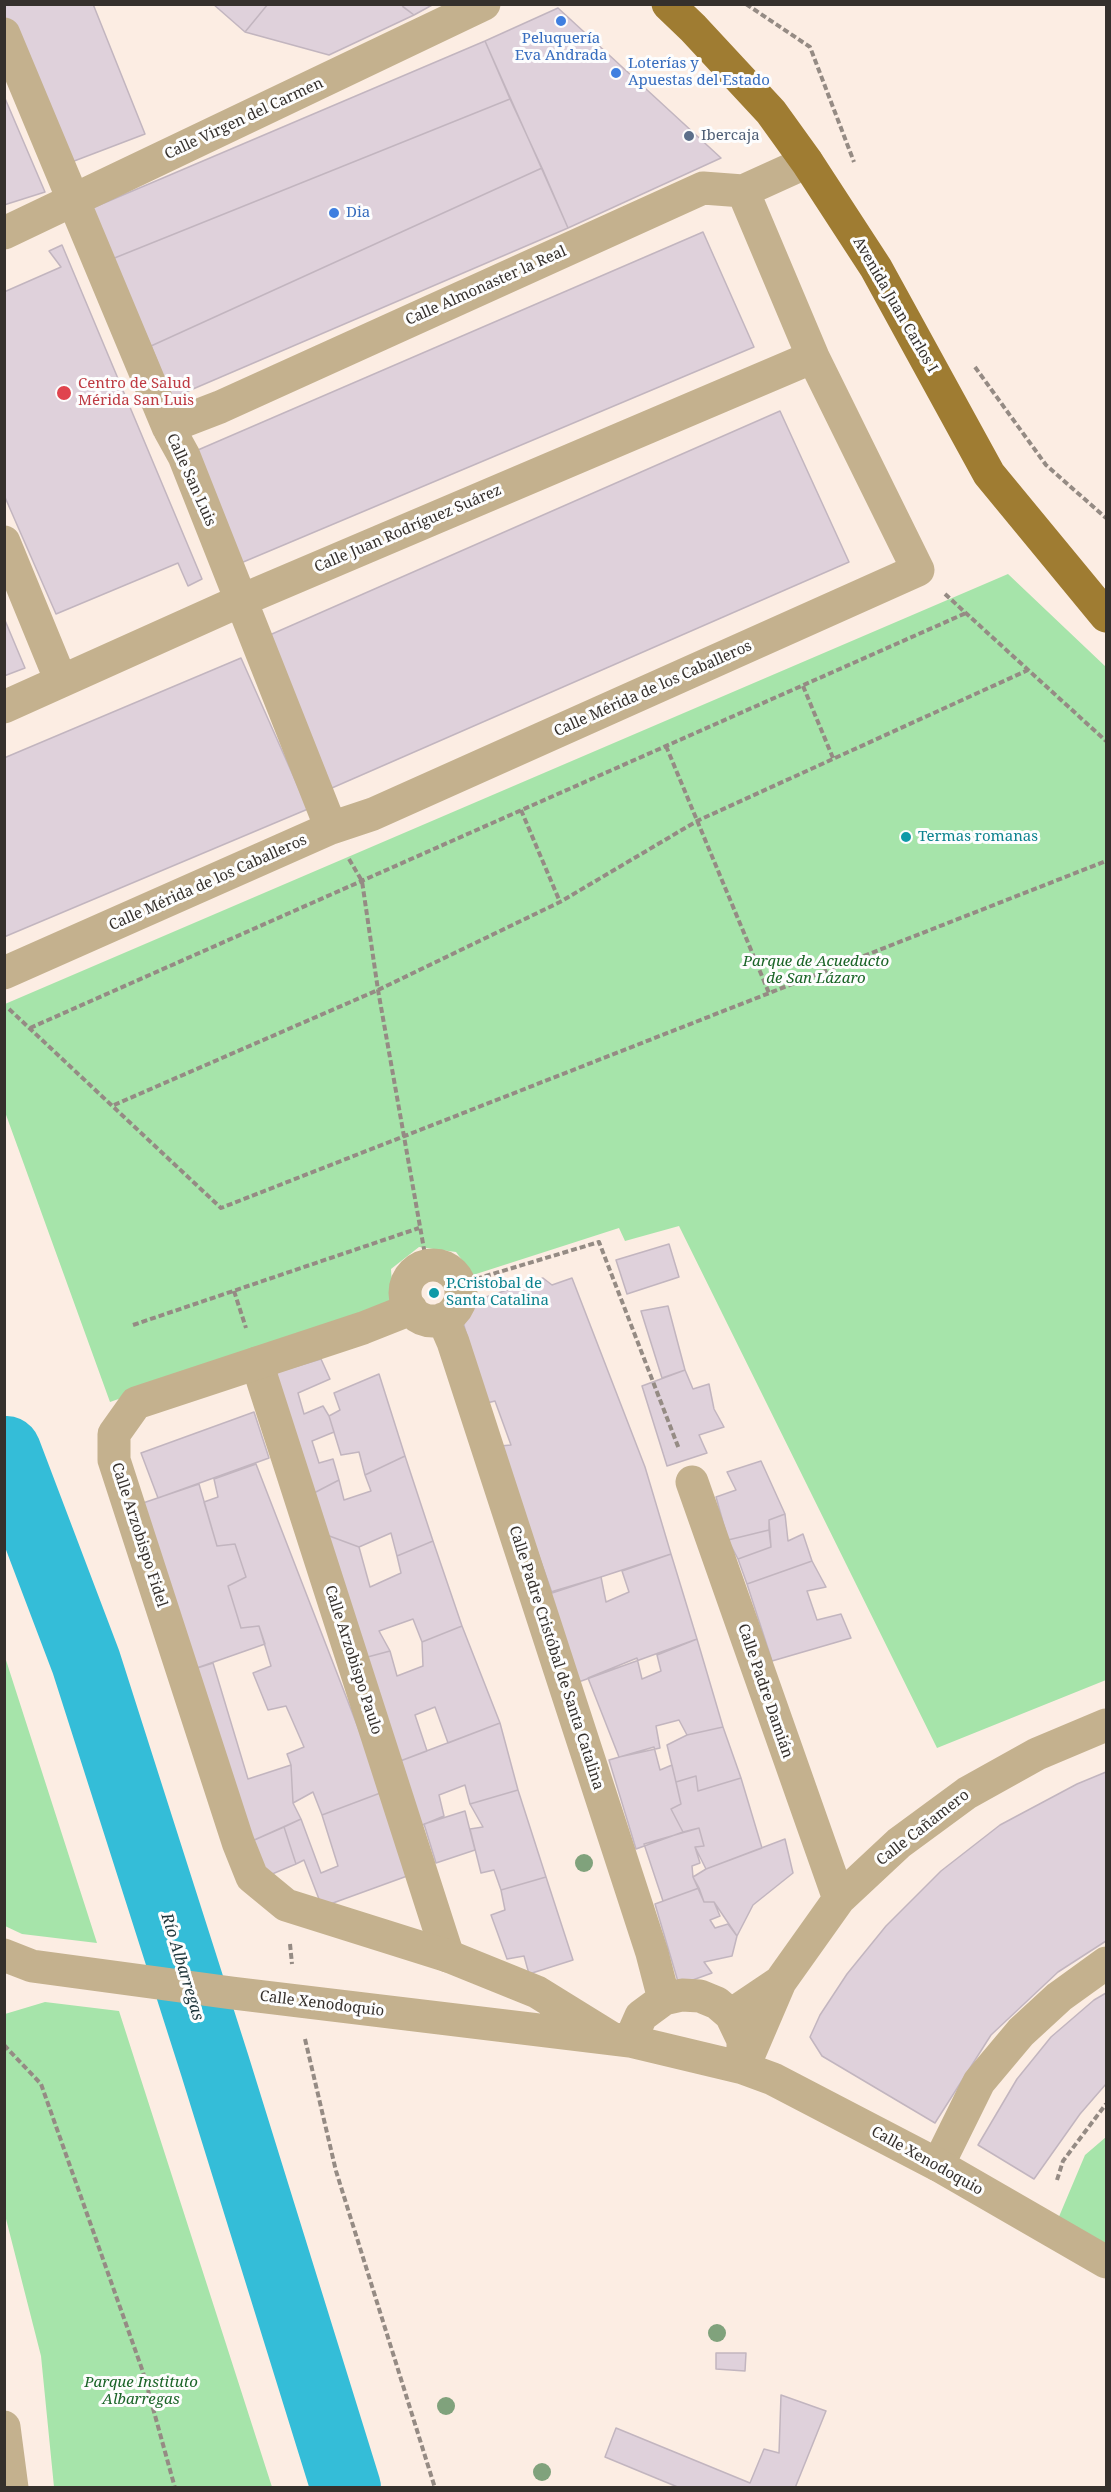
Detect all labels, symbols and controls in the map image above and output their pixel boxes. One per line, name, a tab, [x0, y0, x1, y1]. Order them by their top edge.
marker: Peluquería Eva Andrada	[554, 14, 568, 28]
place label: Peluquería Eva Andrada	[515, 30, 607, 65]
place label: Loterías y Apuestas del Estado	[628, 55, 770, 90]
marker: Loterías y Apuestas del Estado	[609, 66, 623, 80]
street label: Calle Virgen del Carmen	[162, 74, 326, 164]
place label: Ibercaja	[701, 127, 760, 145]
marker: Ibercaja	[682, 129, 696, 143]
place label: Dia	[346, 204, 370, 222]
marker: Dia	[327, 206, 341, 220]
street label: Avenida Juan Carlos I	[849, 234, 941, 376]
street label: Calle Almonaster la Real	[403, 242, 569, 330]
place label: Centro de Salud Mérida San Luis	[78, 375, 194, 410]
marker: Centro de Salud Mérida San Luis	[55, 384, 73, 402]
street label: Calle San Luis	[163, 431, 219, 529]
street label: Calle Juan Rodríguez Suárez	[312, 481, 504, 577]
street label: Calle Mérida de los Caballeros	[551, 637, 755, 741]
place label: Termas romanas	[918, 828, 1038, 846]
marker: Termas romanas	[899, 830, 913, 844]
street label: Calle Mérida de los Caballeros	[106, 831, 310, 935]
park label: Parque de Acueducto de San Lázaro	[743, 953, 889, 988]
place label: P.Cristobal de Santa Catalina	[446, 1275, 549, 1310]
marker: P.Cristobal de Santa Catalina	[427, 1286, 441, 1300]
street label: Calle Arzobispo Fidel	[107, 1460, 171, 1610]
street label: Calle Padre Cristóbal de Santa Catalina	[505, 1524, 607, 1792]
street label: Calle Arzobispo Paulo	[320, 1583, 386, 1737]
street label: Calle Padre Damián	[734, 1621, 796, 1761]
street label: Calle Cañamero	[873, 1786, 973, 1870]
water label: Río Albarregas	[157, 1911, 207, 2023]
street label: Calle Xenodoquio	[259, 1987, 385, 2021]
street label: Calle Xenodoquio	[868, 2123, 986, 2199]
park label: Parque Instituto Albarregas	[84, 2374, 198, 2409]

